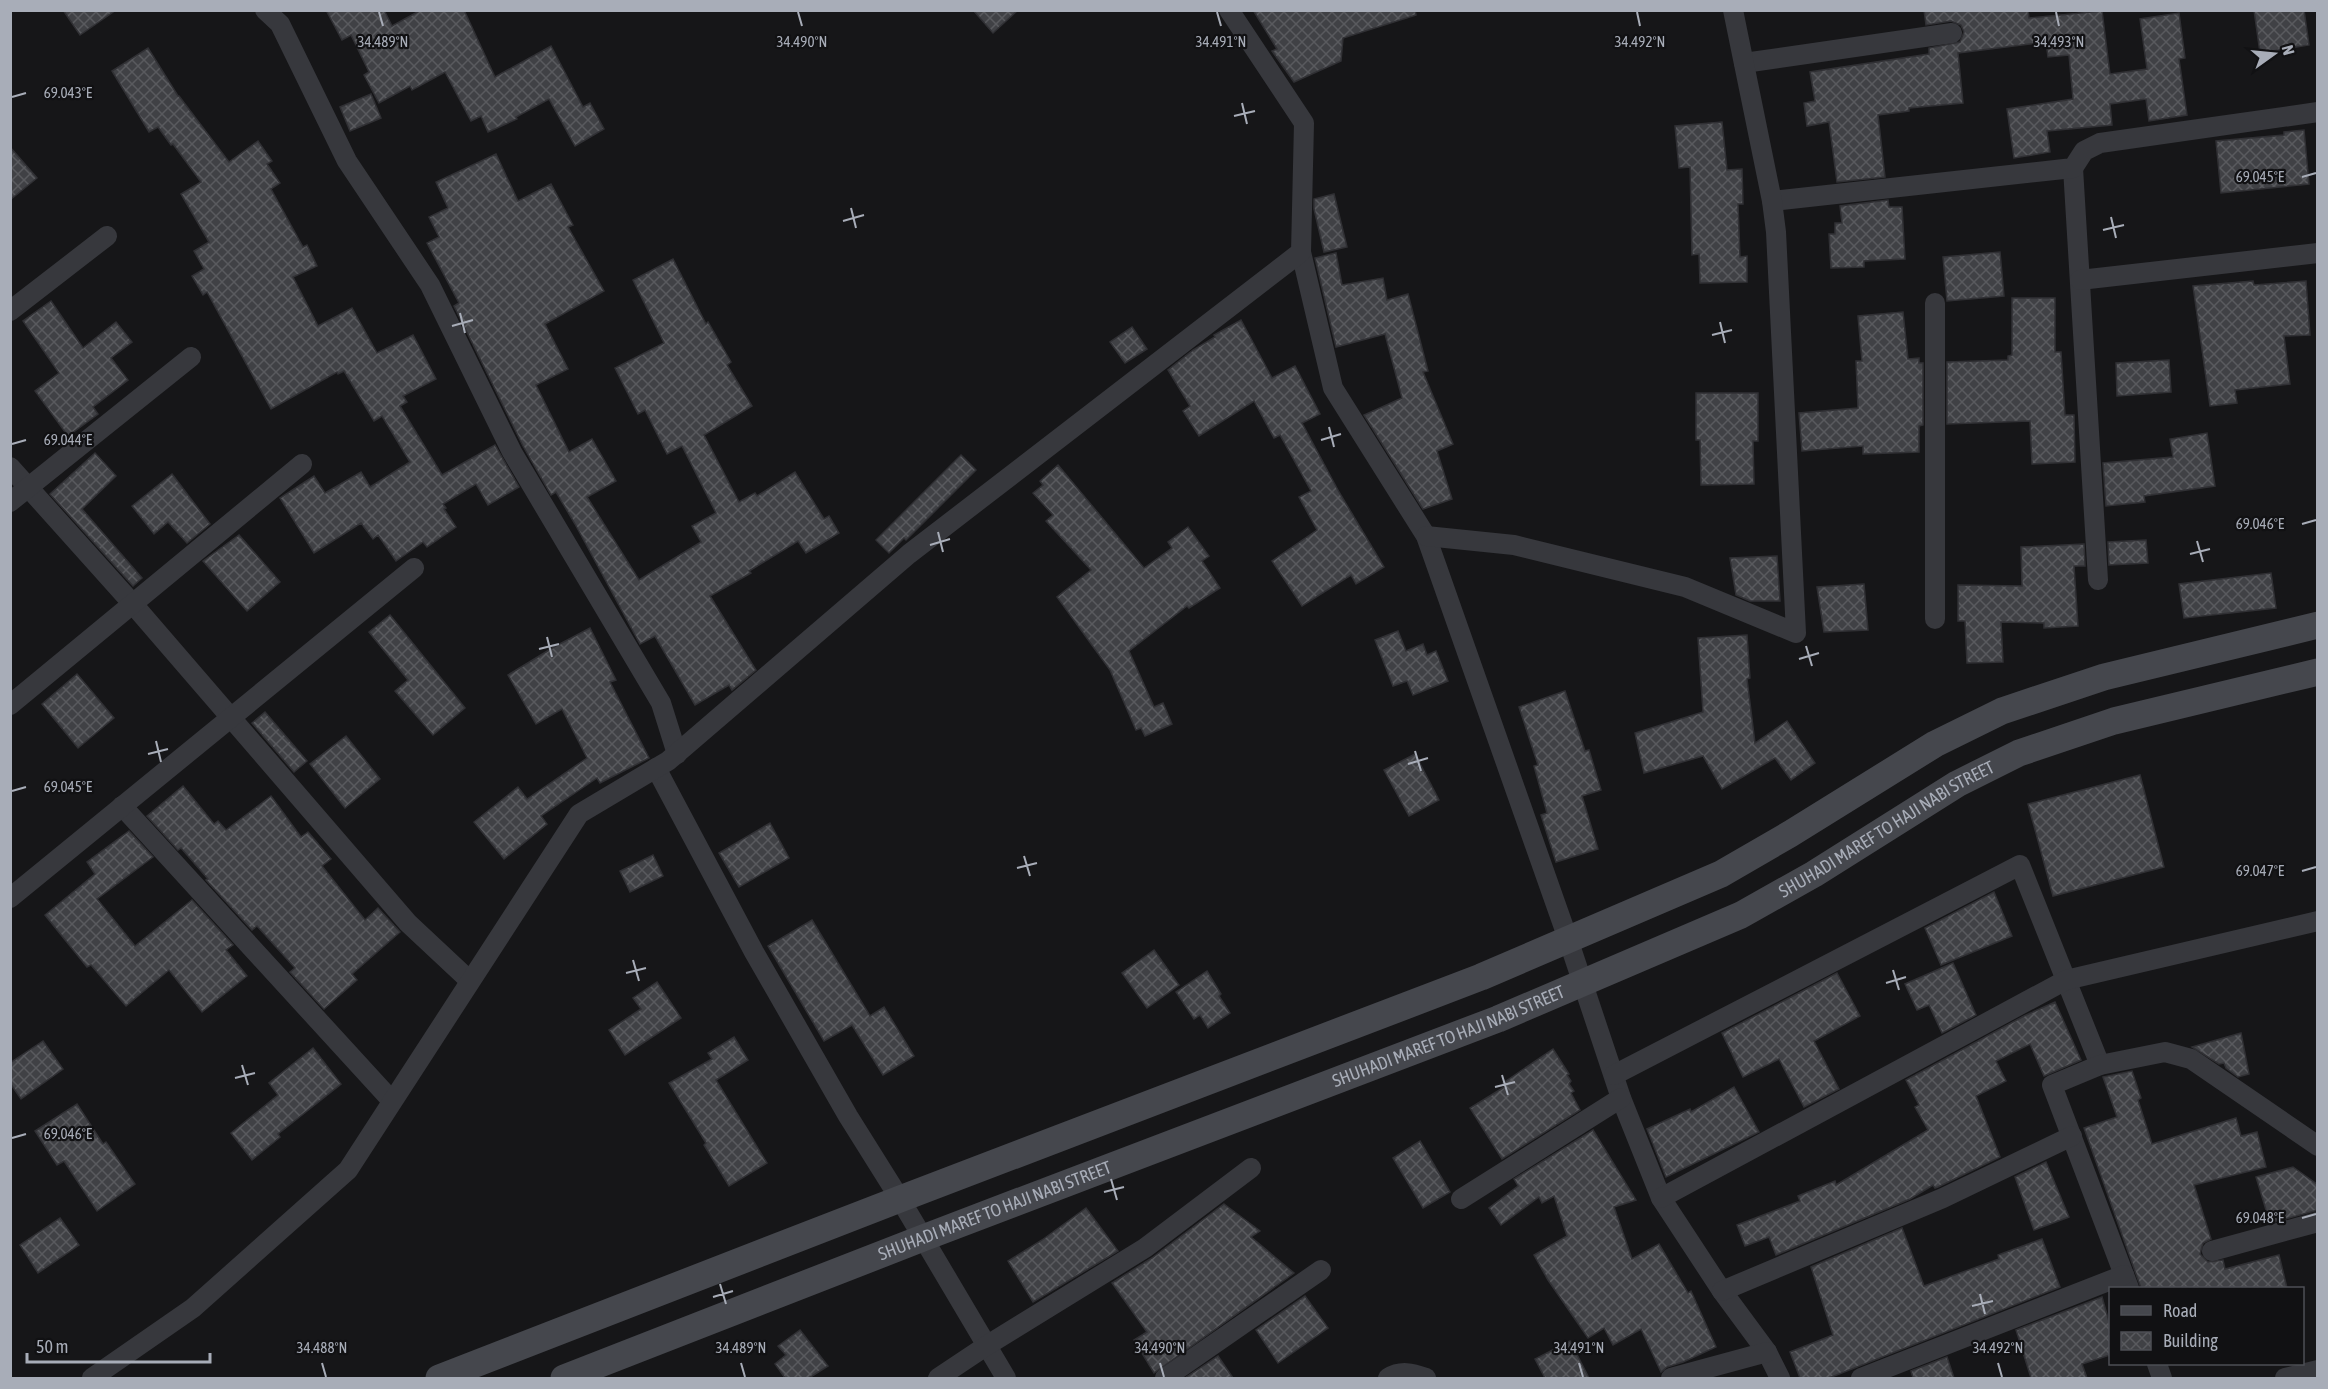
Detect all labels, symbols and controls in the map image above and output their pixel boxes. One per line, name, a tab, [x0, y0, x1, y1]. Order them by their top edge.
north arrow	[2244, 24, 2304, 84]
text: 34.489°N	[358, 33, 408, 50]
text: 34.490°N	[777, 33, 827, 50]
text: 34.491°N	[1196, 33, 1246, 50]
text: 34.492°N	[1615, 33, 1665, 50]
text: 34.493°N	[2034, 33, 2084, 50]
text: N	[2279, 43, 2298, 57]
text: 69.043°E	[44, 84, 93, 101]
text: 69.045°E	[2236, 168, 2285, 185]
text: 69.044°E	[44, 431, 93, 448]
text: 69.046°E	[2236, 515, 2285, 532]
street label: SHUHADI MAREF TO HAJI NABI STREET	[1775, 756, 1998, 902]
text: 69.045°E	[44, 778, 93, 795]
text: 69.047°E	[2236, 862, 2285, 879]
street label: SHUHADI MAREF TO HAJI NABI STREET	[1329, 981, 1568, 1091]
text: 69.046°E	[44, 1125, 93, 1142]
street label: SHUHADI MAREF TO HAJI NABI STREET	[875, 1156, 1114, 1264]
text: 69.048°E	[2236, 1209, 2285, 1226]
legend	[2109, 1287, 2304, 1365]
text: Road	[2163, 1300, 2197, 1321]
scale bar	[27, 1326, 210, 1364]
text: Building	[2163, 1330, 2218, 1351]
text: 50 m	[36, 1336, 68, 1357]
text: 34.488°N	[297, 1339, 347, 1356]
text: 34.489°N	[716, 1339, 766, 1356]
text: 34.490°N	[1135, 1339, 1185, 1356]
text: 34.491°N	[1554, 1339, 1604, 1356]
text: 34.492°N	[1973, 1339, 2023, 1356]

